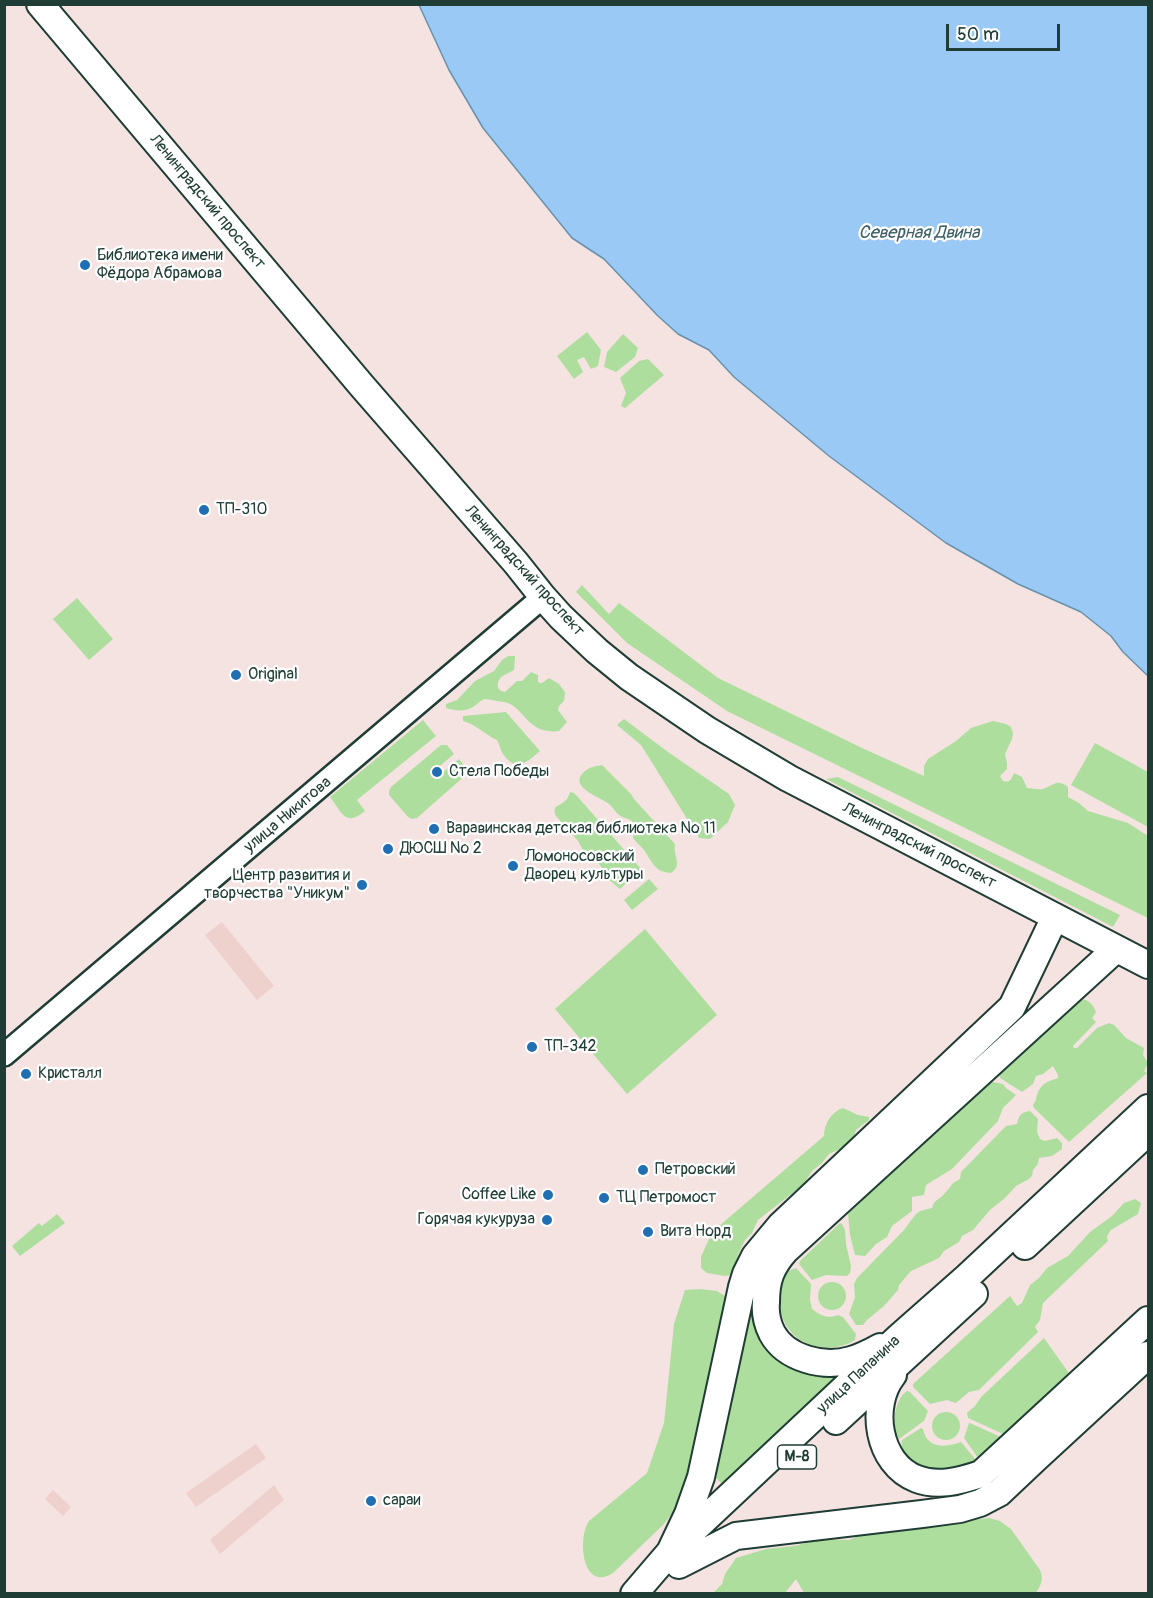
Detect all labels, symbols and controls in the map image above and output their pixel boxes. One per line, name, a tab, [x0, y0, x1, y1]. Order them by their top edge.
scale bar	[949, 12, 1063, 50]
text: 50 m	[957, 23, 999, 46]
street label: Ленинградский проспект	[145, 131, 269, 273]
water label: Северная Двина	[859, 222, 979, 244]
place label: Библиотека имени Фёдора Абрамова	[97, 246, 223, 284]
marker: Библиотека имени Фёдора Абрамова	[78, 258, 92, 272]
place label: ТП-310	[216, 500, 267, 520]
street label: Ленинградский проспект	[460, 501, 588, 641]
marker: ТП-310	[197, 503, 211, 517]
place label: Original	[248, 665, 298, 685]
marker: Original	[229, 668, 243, 682]
place label: Стела Победы	[449, 762, 549, 782]
marker: Стела Победы	[430, 765, 444, 779]
street label: улица Никитова	[241, 773, 335, 857]
street label: Ленинградский проспект	[839, 799, 999, 893]
place label: Варавинская детская библиотека № 11	[446, 819, 716, 839]
marker: Варавинская детская библиотека № 11	[427, 822, 441, 836]
place label: ДЮСШ № 2	[400, 839, 482, 859]
marker: ДЮСШ № 2	[381, 842, 395, 856]
place label: Ломоносовский Дворец культуры	[525, 847, 644, 885]
marker: Ломоносовский Дворец культуры	[506, 859, 520, 873]
place label: Центр развития и творчества "Уникум"	[204, 866, 350, 904]
marker: Центр развития и творчества "Уникум"	[355, 878, 369, 892]
place label: ТП-342	[544, 1037, 596, 1057]
marker: ТП-342	[525, 1040, 539, 1054]
place label: Кристалл	[38, 1064, 102, 1084]
marker: Кристалл	[19, 1067, 33, 1081]
place label: Петровский	[655, 1160, 736, 1180]
marker: Петровский	[636, 1163, 650, 1177]
place label: Coffee Like	[461, 1185, 536, 1205]
marker: Coffee Like	[541, 1188, 555, 1202]
place label: ТЦ Петромост	[616, 1188, 716, 1208]
marker: ТЦ Петромост	[597, 1191, 611, 1205]
place label: Горячая кукуруза	[417, 1210, 535, 1230]
marker: Горячая кукуруза	[540, 1213, 554, 1227]
place label: Вита Норд	[660, 1222, 731, 1242]
marker: Вита Норд	[641, 1225, 655, 1239]
street label: улица Папанина	[814, 1332, 904, 1418]
road number: М-8	[778, 1445, 816, 1469]
place label: сараи	[383, 1491, 421, 1511]
marker: сараи	[364, 1494, 378, 1508]

